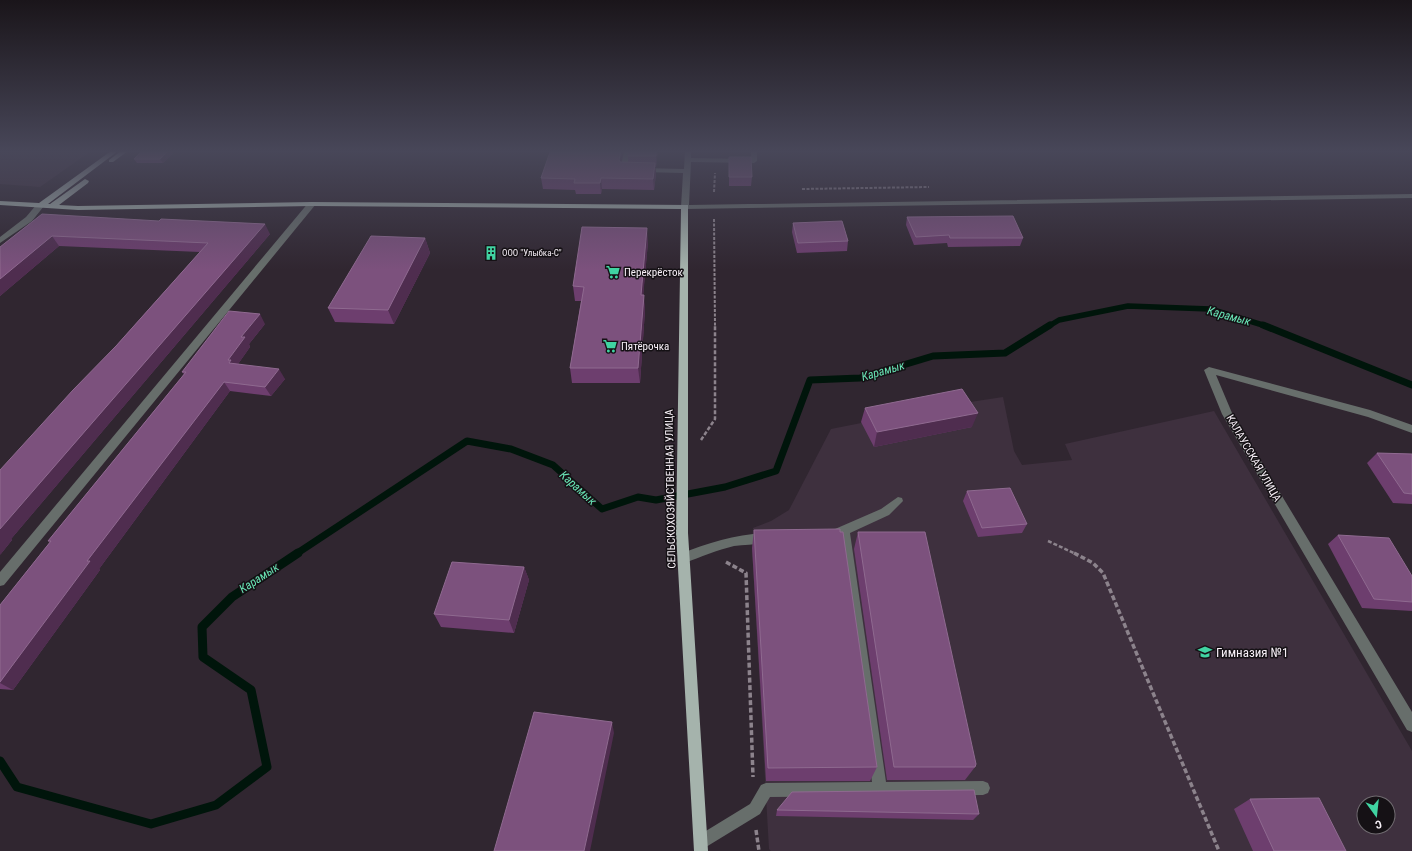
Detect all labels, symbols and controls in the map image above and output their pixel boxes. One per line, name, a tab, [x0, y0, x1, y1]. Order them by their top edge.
building icon: ООО "Улыбка-С"	[483, 245, 499, 261]
place label: ООО "Улыбка-С"	[502, 248, 562, 258]
supermarket icon: Перекрёсток	[605, 264, 621, 280]
place label: Перекрёсток	[624, 266, 683, 279]
water label: Карамык	[1206, 303, 1253, 329]
supermarket icon: Пятёрочка	[602, 338, 618, 354]
place label: Пятёрочка	[621, 340, 669, 353]
water label: Карамык	[860, 358, 907, 384]
street label: СЕЛЬСКОХОЗЯЙСТВЕННАЯ УЛИЦА	[663, 409, 678, 569]
street label: КАЛАУССКАЯ УЛИЦА	[1223, 412, 1284, 505]
water label: Карамык	[557, 468, 600, 508]
water label: Карамык	[237, 560, 282, 596]
school or university icon: Гимназия №1	[1197, 644, 1213, 660]
place label: Гимназия №1	[1216, 645, 1289, 660]
north arrow	[1356, 795, 1396, 835]
text: С	[1374, 817, 1383, 831]

